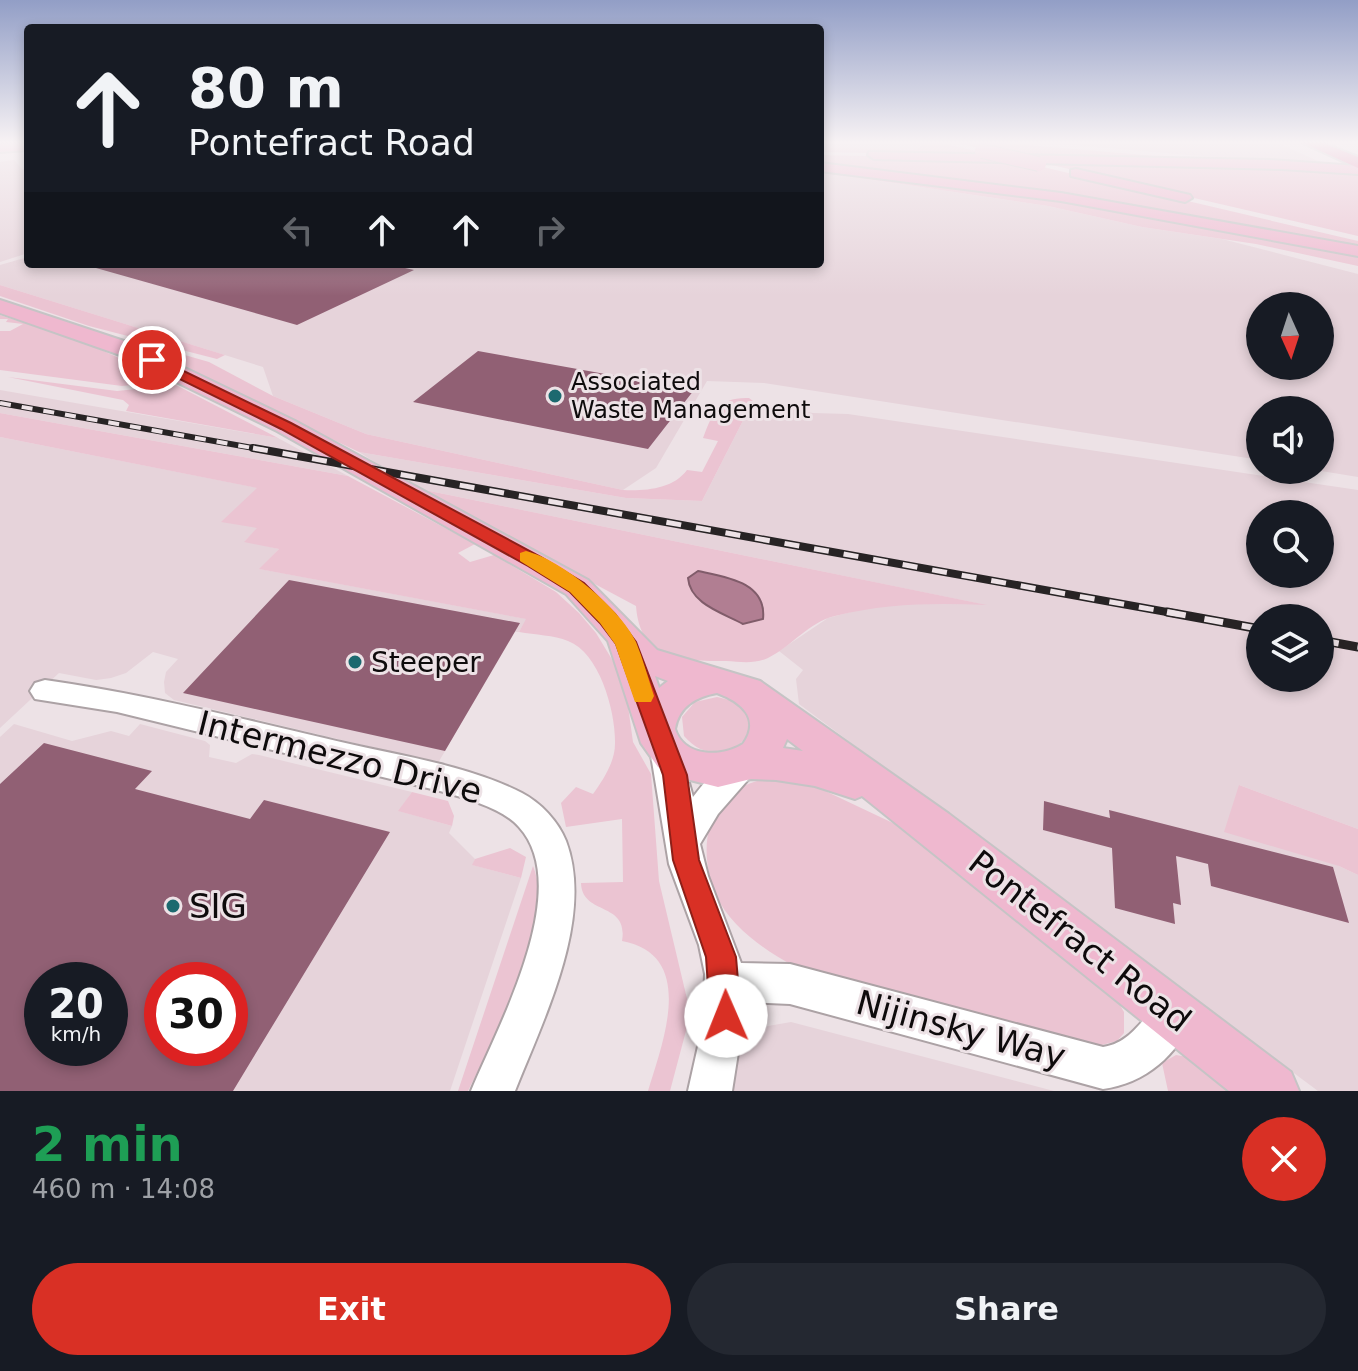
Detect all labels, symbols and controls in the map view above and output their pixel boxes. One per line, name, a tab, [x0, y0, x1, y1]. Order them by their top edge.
text: 80 m	[188, 55, 344, 120]
icon: ahead	[56, 56, 160, 160]
text: Pontefract Road	[188, 122, 475, 163]
icon: left	[276, 208, 320, 252]
icon: ahead	[360, 208, 404, 252]
icon: ahead	[444, 208, 488, 252]
icon: right	[528, 208, 572, 252]
north arrow	[1246, 292, 1334, 380]
map controls	[1246, 292, 1334, 692]
pin	[118, 326, 186, 394]
icon: arrive	[130, 338, 174, 382]
place label: Associated Waste Management	[571, 368, 810, 424]
marker: Associated Waste Management	[546, 387, 564, 405]
button: sound	[1246, 396, 1334, 484]
button: search	[1246, 500, 1334, 588]
button: layers	[1246, 604, 1334, 692]
place label: Steeper	[371, 646, 481, 679]
marker: Steeper	[346, 653, 364, 671]
street label: Intermezzo Drive	[194, 702, 486, 812]
street label: Pontefract Road	[961, 842, 1199, 1040]
place label: SIG	[189, 886, 247, 926]
marker: SIG	[164, 897, 182, 915]
speed limit sign: 30	[144, 962, 248, 1066]
position arrow	[684, 974, 768, 1058]
text: 20	[48, 981, 104, 1027]
street label: Nijinsky Way	[852, 982, 1070, 1076]
text: km/h	[51, 1022, 101, 1046]
text: 2 min	[32, 1116, 183, 1172]
button: close	[1242, 1117, 1326, 1201]
text: 460 m · 14:08	[32, 1174, 215, 1204]
button: Exit	[32, 1263, 671, 1355]
button: Share	[687, 1263, 1326, 1355]

